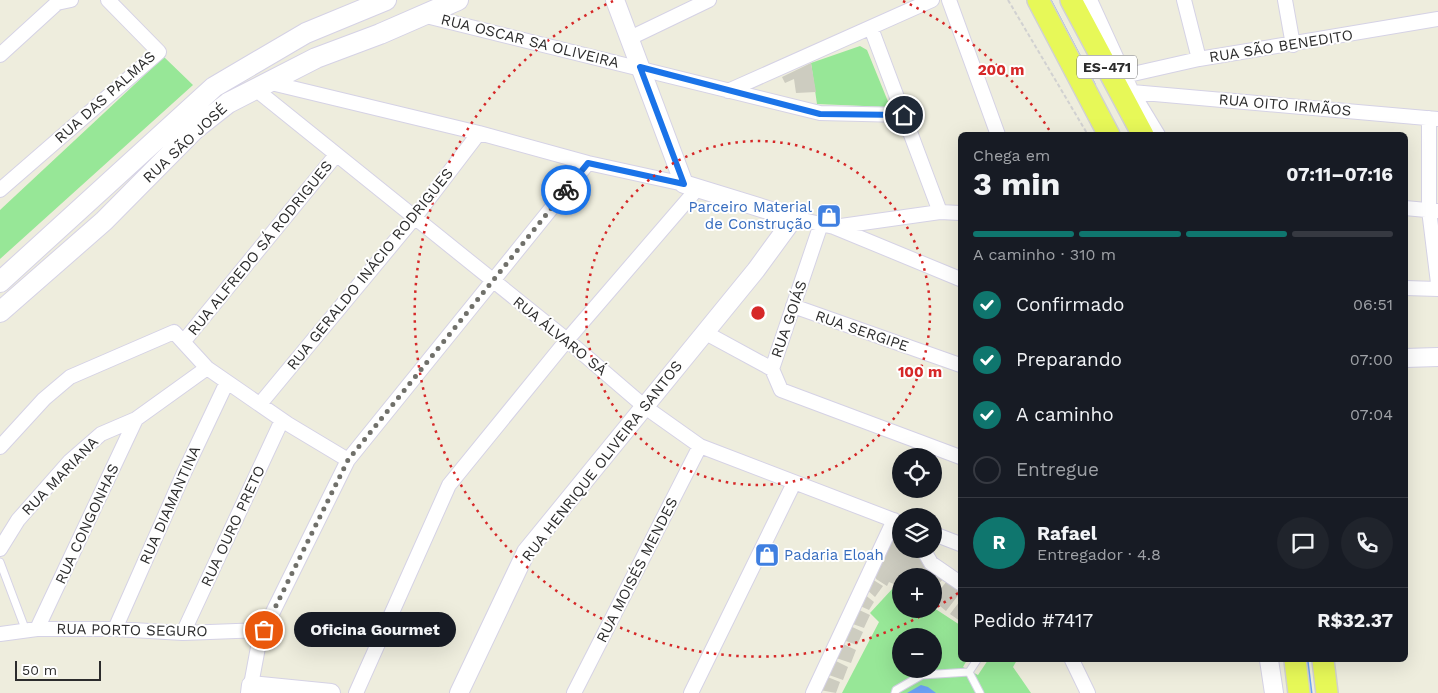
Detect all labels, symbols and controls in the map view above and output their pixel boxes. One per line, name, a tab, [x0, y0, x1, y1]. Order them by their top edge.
street label: RUA OSCAR SA OLIVEIRA	[439, 10, 621, 72]
street label: RUA SÃO BENEDITO	[1208, 26, 1354, 66]
street label: RUA DAS PALMAS	[51, 47, 159, 147]
road number: ES-471	[1077, 56, 1137, 78]
text: 200 m	[978, 61, 1024, 79]
street label: RUA OITO IRMÃOS	[1218, 90, 1352, 120]
pin	[883, 94, 925, 136]
street label: RUA SÃO JOSÉ	[139, 99, 231, 187]
icon: home	[890, 101, 918, 129]
text: Chega em	[973, 146, 1050, 165]
street label: RUA ALFREDO SÁ RODRIGUES	[184, 157, 336, 339]
text: 07:11–07:16	[1286, 163, 1393, 186]
street label: RUA GERALDO INÁCIO RODRIGUES	[283, 165, 457, 373]
courier	[541, 165, 591, 215]
text: 3 min	[973, 165, 1060, 203]
icon: bike	[552, 176, 580, 204]
place label: Parceiro Material de Construção	[688, 198, 812, 233]
shop icon: Parceiro Material de Construção	[816, 203, 842, 229]
text: A caminho · 310 m	[973, 245, 1116, 264]
street label: RUA GOIÁS	[767, 278, 811, 360]
icon: check	[973, 291, 1001, 319]
street label: RUA ÁLVARO SÁ	[509, 293, 611, 379]
text: Confirmado	[1016, 293, 1125, 316]
text: 06:51	[1353, 295, 1393, 314]
centre of rings	[749, 304, 767, 322]
street label: RUA SERGIPE	[813, 307, 911, 355]
icon: check	[973, 346, 1001, 374]
text: Preparando	[1016, 348, 1122, 371]
text: 07:00	[1350, 350, 1393, 369]
street label: RUA HENRIQUE OLIVEIRA SANTOS	[518, 357, 686, 565]
text: 100 m	[898, 363, 942, 381]
icon: check	[973, 401, 1001, 429]
text: A caminho	[1016, 403, 1114, 426]
text: 07:04	[1350, 405, 1393, 424]
street label: RUA MARIANA	[18, 433, 102, 519]
street label: RUA DIAMANTINA	[136, 443, 204, 567]
map controls	[892, 448, 942, 678]
button: locate	[892, 448, 942, 498]
text: Entregue	[1016, 458, 1099, 481]
street label: RUA CONGONHAS	[51, 461, 123, 587]
street label: RUA OURO PRETO	[197, 463, 269, 589]
street label: RUA MOISÉS MENDES	[593, 494, 681, 646]
button: layers	[892, 508, 942, 558]
button: chat	[1277, 517, 1329, 569]
button: phone	[1341, 517, 1393, 569]
text: Rafael	[1037, 522, 1097, 545]
text: R	[992, 531, 1006, 554]
shop icon: Padaria Eloah	[754, 542, 780, 568]
text: Entregador · 4.8	[1037, 545, 1161, 564]
place label: Padaria Eloah	[784, 546, 884, 564]
button: +	[892, 568, 942, 618]
pin	[243, 609, 285, 651]
text: Pedido #7417	[973, 609, 1093, 632]
text: R$32.37	[1317, 609, 1393, 632]
callout: Oficina Gourmet	[294, 612, 456, 648]
icon: bag	[250, 616, 278, 644]
street label: RUA PORTO SEGURO	[56, 620, 208, 640]
text: Oficina Gourmet	[310, 620, 440, 639]
button: −	[892, 628, 942, 678]
scale bar	[15, 658, 101, 681]
text: 50 m	[22, 662, 57, 678]

